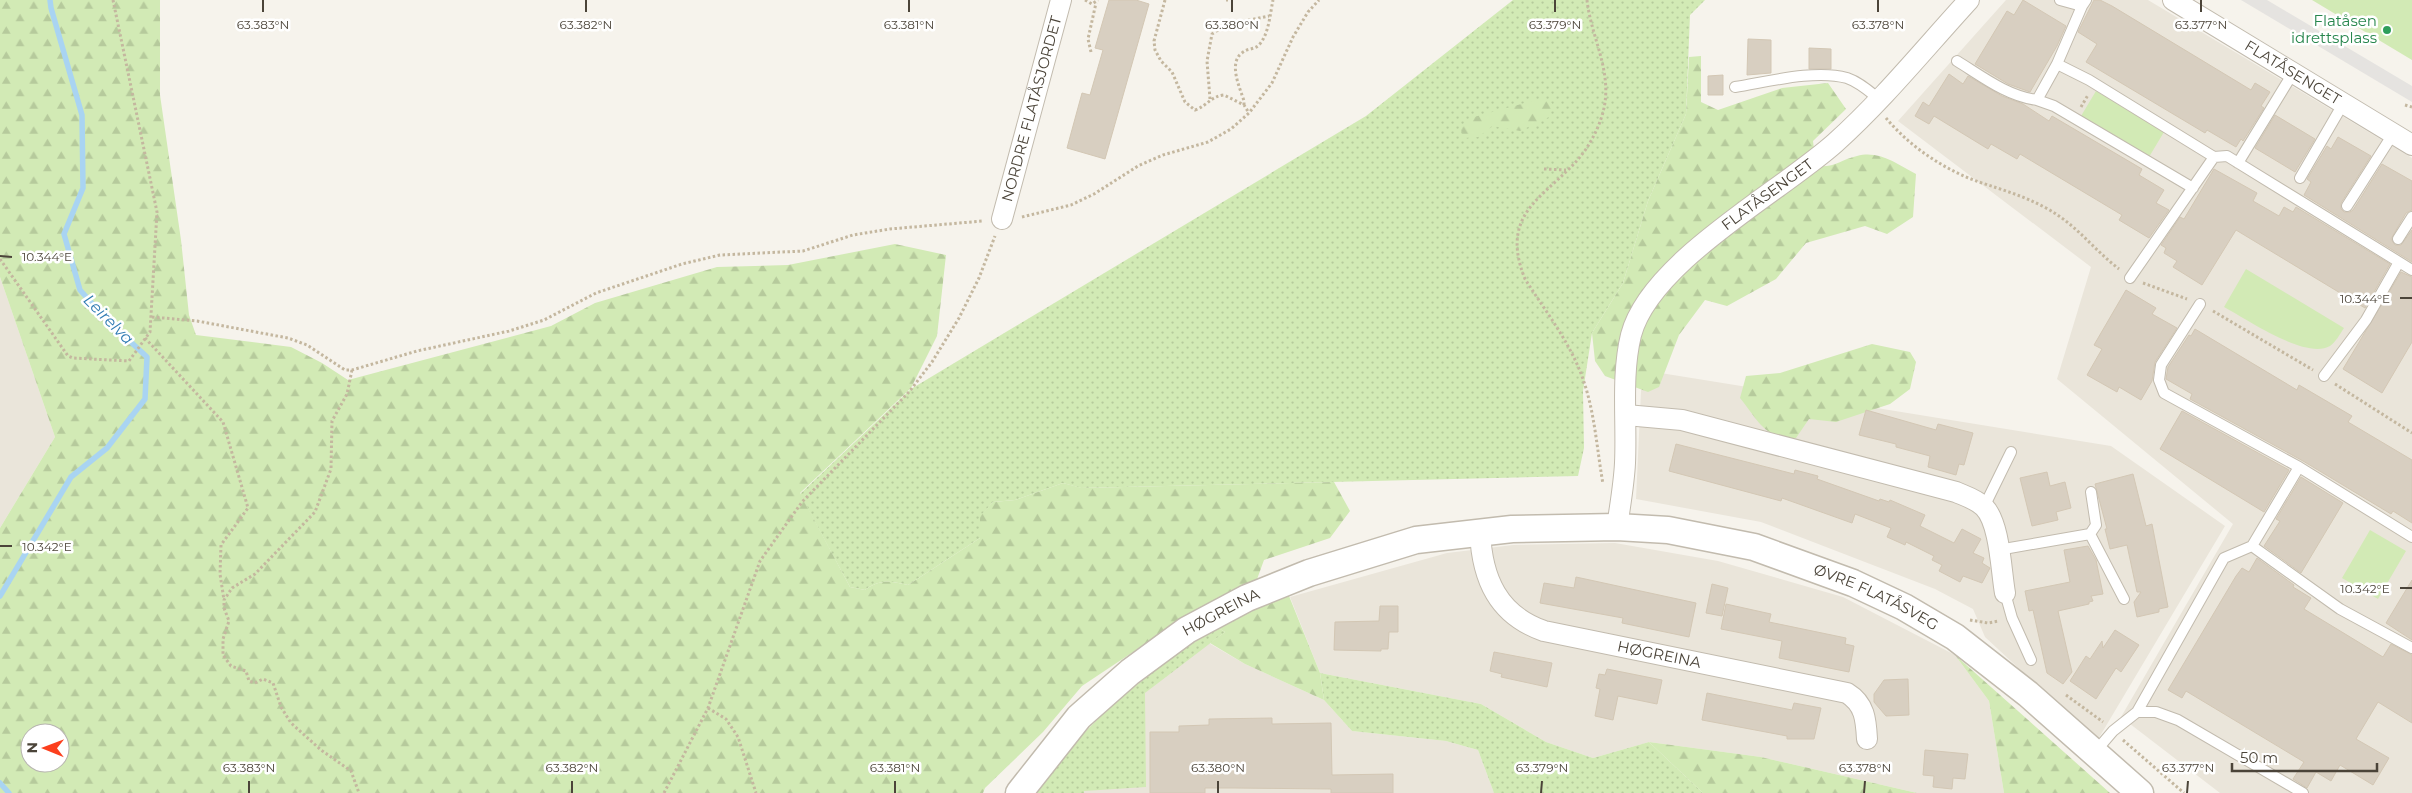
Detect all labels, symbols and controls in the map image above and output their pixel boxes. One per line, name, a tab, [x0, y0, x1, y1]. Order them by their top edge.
place label: Flatåsen idrettsplass	[2291, 11, 2377, 47]
street label: NORDRE FLATÅSJORDET	[997, 13, 1065, 204]
text: 63.383°N	[237, 17, 289, 32]
text: 63.382°N	[560, 17, 612, 32]
text: 63.381°N	[884, 17, 934, 32]
text: 63.380°N	[1205, 17, 1259, 32]
text: 63.379°N	[1529, 17, 1581, 32]
text: 63.378°N	[1852, 17, 1904, 32]
text: 63.377°N	[2175, 17, 2227, 32]
marker: Flatåsen idrettsplass	[2381, 24, 2393, 36]
street label: FLATÅSENGET	[2241, 36, 2345, 109]
street label: FLATÅSENGET	[1717, 154, 1817, 234]
text: 10.344°E	[22, 249, 72, 264]
water label: Leirelva	[80, 290, 138, 348]
text: 10.344°E	[2340, 291, 2390, 306]
text: 10.342°E	[22, 539, 72, 554]
street label: ØVRE FLATÅSVEG	[1811, 560, 1942, 634]
text: 10.342°E	[2340, 581, 2390, 596]
street label: HØGREINA	[1179, 584, 1262, 640]
street label: HØGREINA	[1616, 636, 1703, 672]
north arrow	[20, 723, 70, 773]
scale bar	[2232, 740, 2377, 772]
text: N	[23, 742, 41, 754]
text: 50 m	[2240, 748, 2278, 767]
text: 63.383°N	[223, 760, 275, 775]
text: 63.382°N	[546, 760, 598, 775]
text: 63.381°N	[870, 760, 920, 775]
text: 63.380°N	[1191, 760, 1245, 775]
text: 63.379°N	[1516, 760, 1568, 775]
text: 63.378°N	[1839, 760, 1891, 775]
text: 63.377°N	[2162, 760, 2214, 775]

